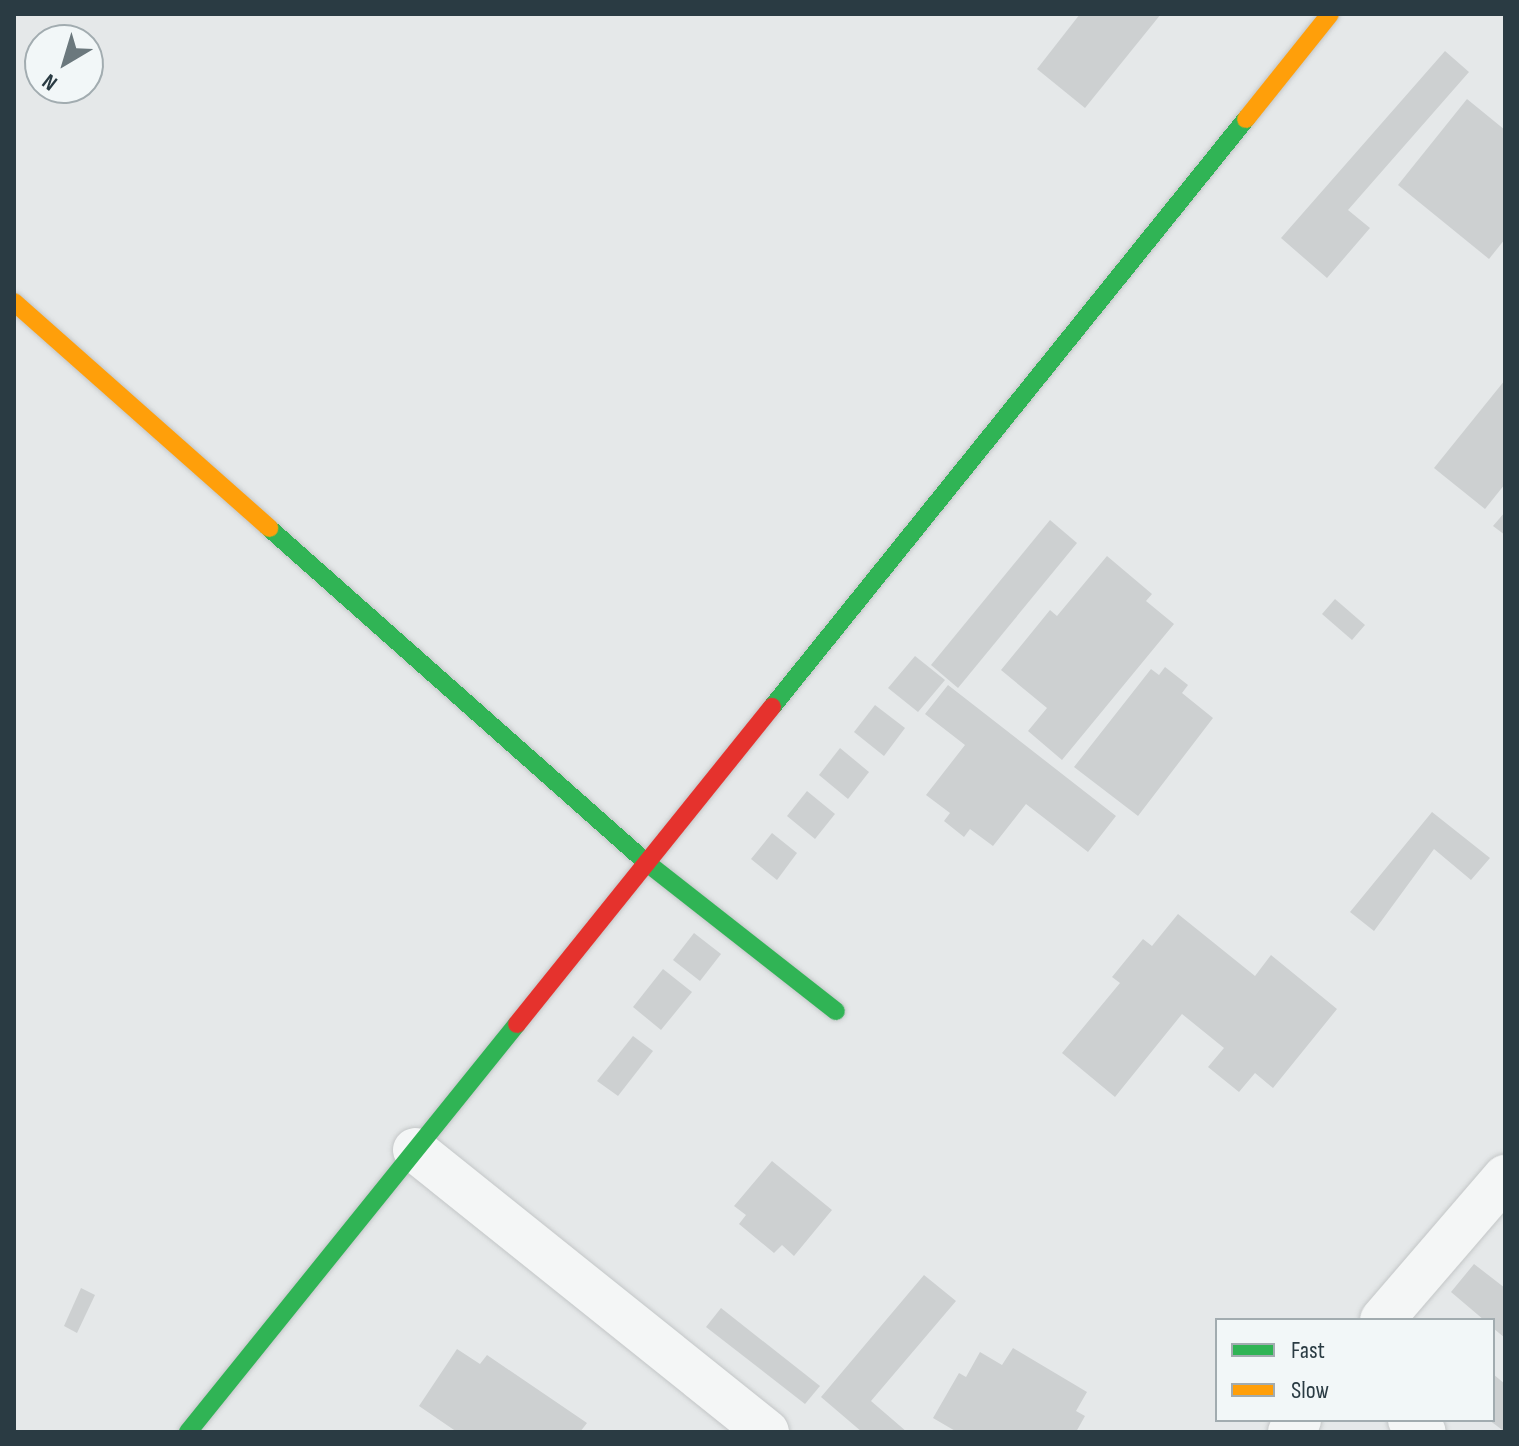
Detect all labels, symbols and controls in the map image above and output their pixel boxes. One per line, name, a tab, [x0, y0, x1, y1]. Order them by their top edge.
north arrow	[24, 24, 104, 104]
text: N	[37, 67, 63, 96]
legend	[1215, 1318, 1495, 1422]
text: Fast	[1291, 1336, 1325, 1365]
text: Slow	[1291, 1376, 1329, 1405]

